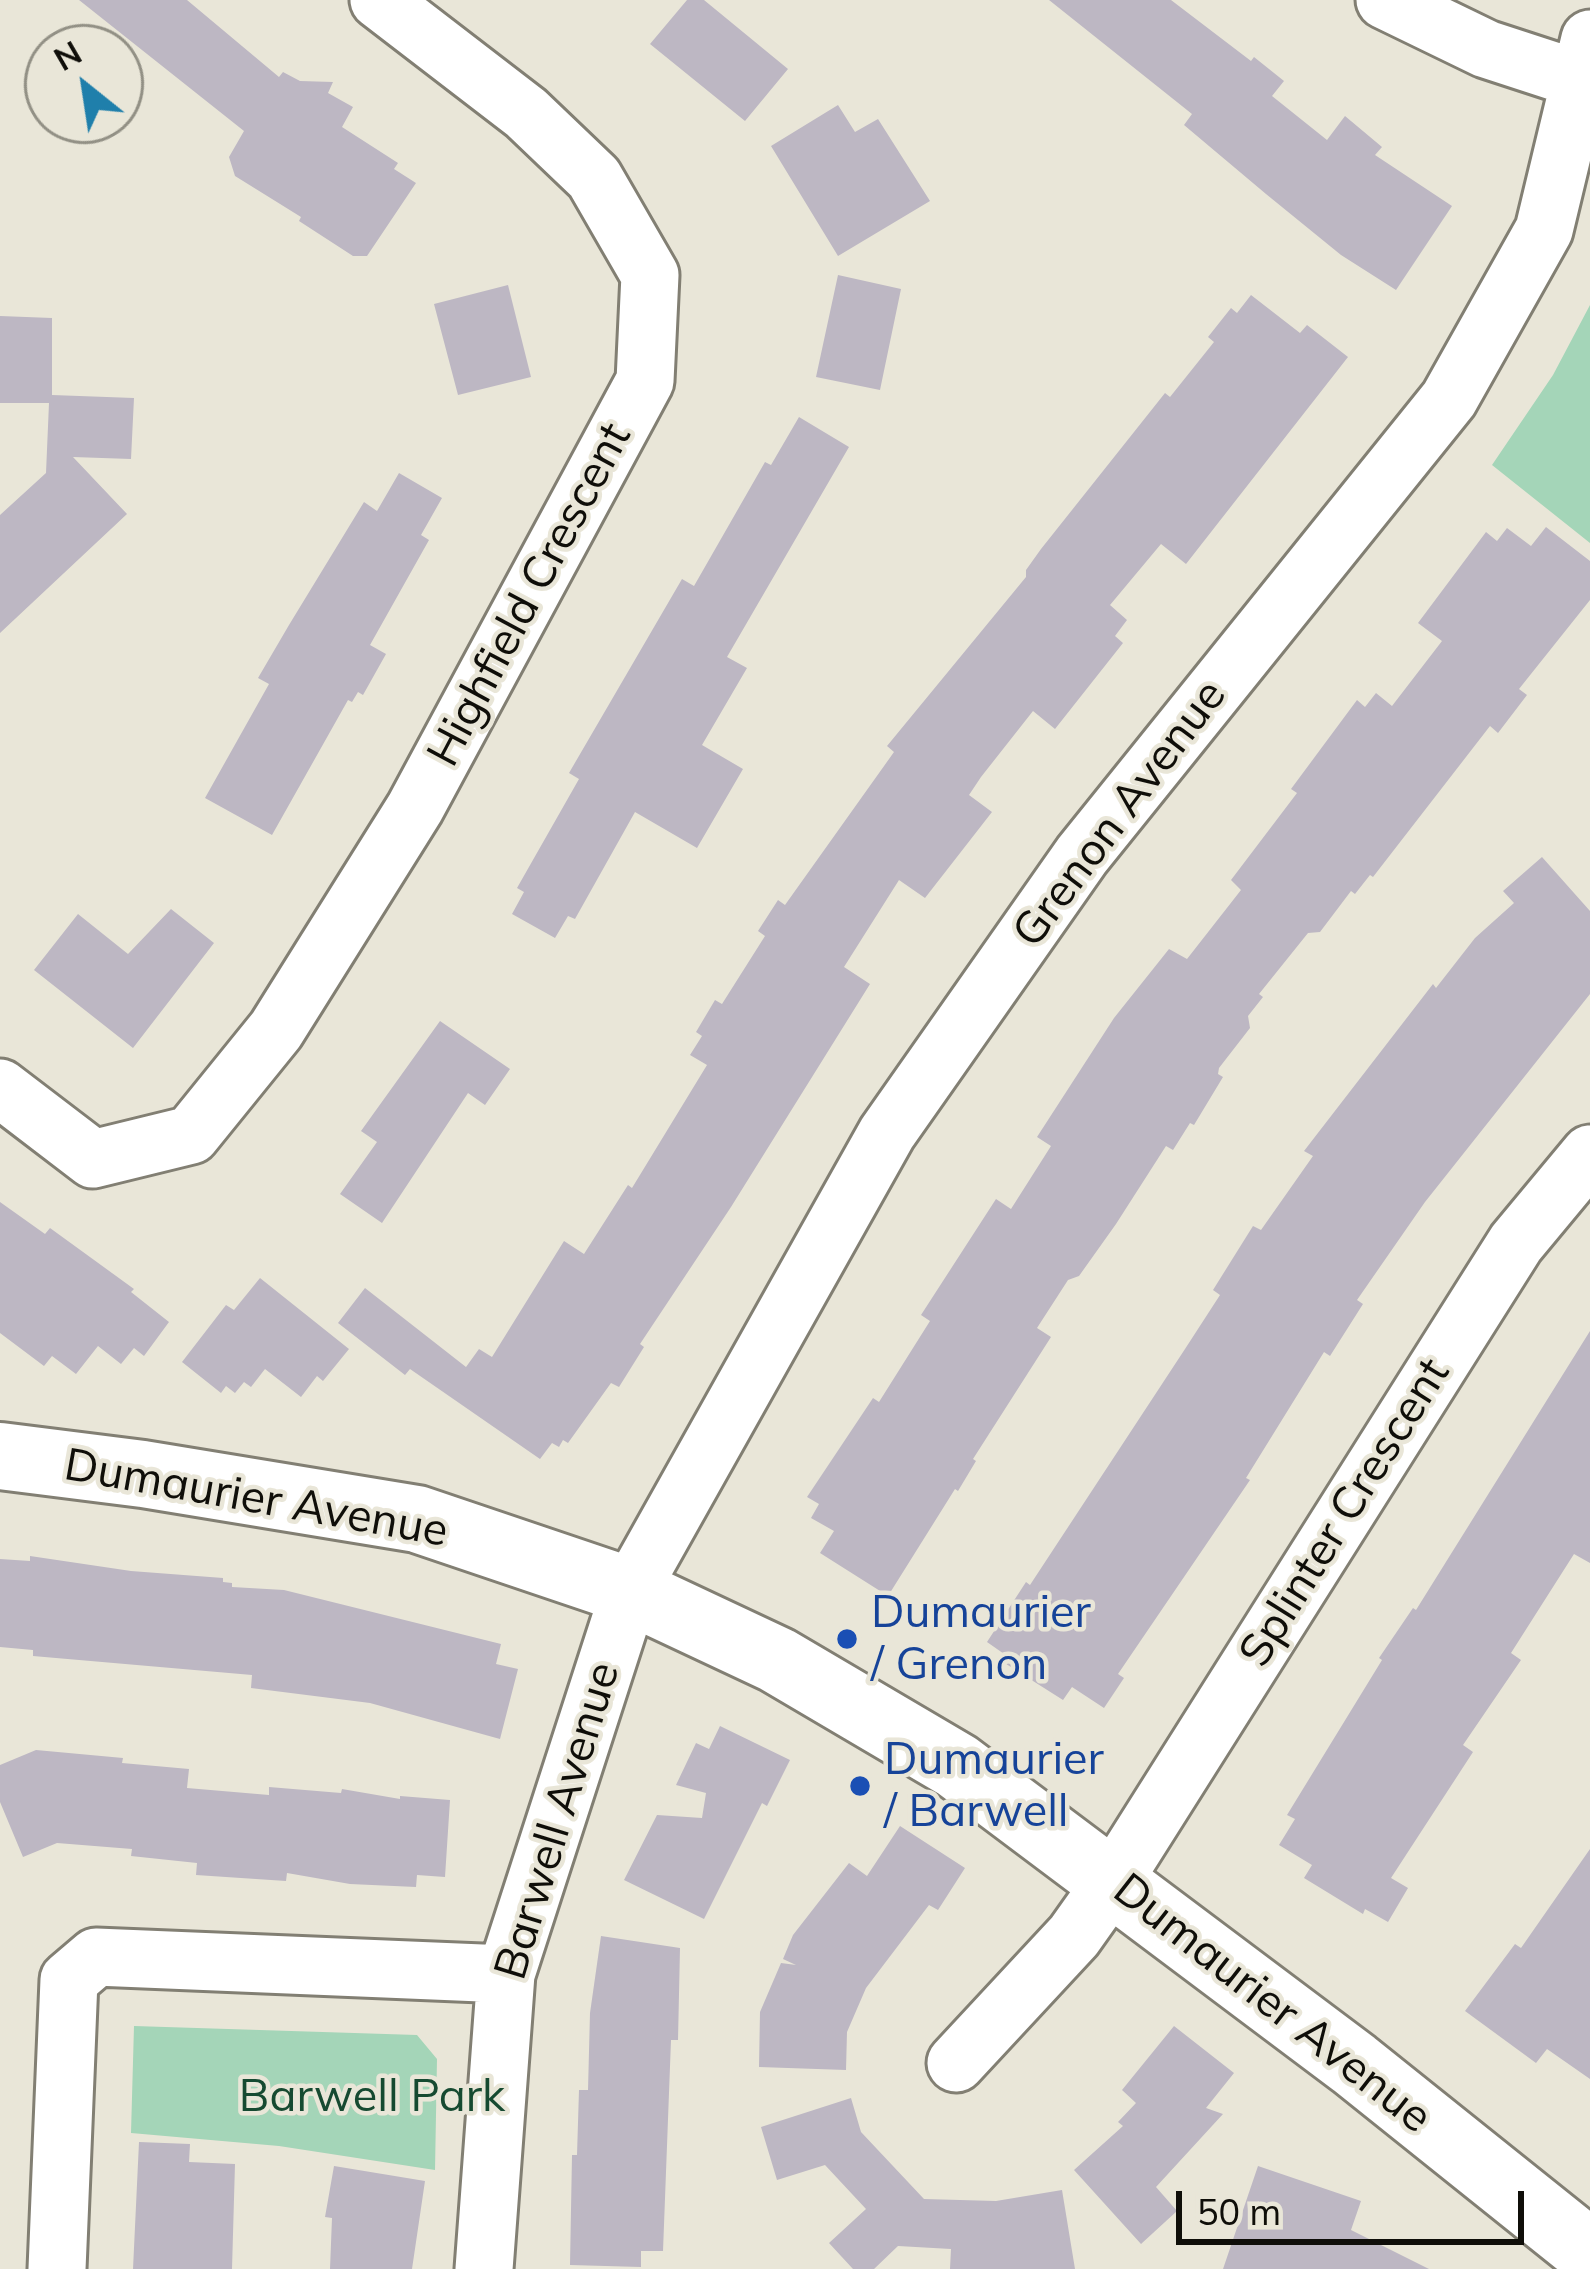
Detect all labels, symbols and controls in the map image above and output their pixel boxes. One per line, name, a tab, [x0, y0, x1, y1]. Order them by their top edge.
north arrow	[24, 24, 144, 144]
text: N	[46, 31, 88, 79]
street label: Highfield Crescent	[417, 414, 643, 776]
street label: Grenon Avenue	[1002, 670, 1238, 958]
street label: Splinter Crescent	[1229, 1349, 1461, 1677]
street label: Dumaurier Avenue	[60, 1439, 452, 1559]
place label: Dumaurier / Grenon	[871, 1586, 1091, 1692]
marker: Dumaurier / Grenon	[834, 1626, 860, 1652]
street label: Barwell Avenue	[484, 1656, 632, 1986]
place label: Dumaurier / Barwell	[884, 1733, 1104, 1839]
marker: Dumaurier / Barwell	[847, 1773, 873, 1799]
street label: Dumaurier Avenue	[1102, 1863, 1442, 2145]
park label: Barwell Park	[239, 2070, 505, 2124]
scale bar	[1182, 2167, 1530, 2241]
text: 50 m	[1197, 2189, 1281, 2234]

